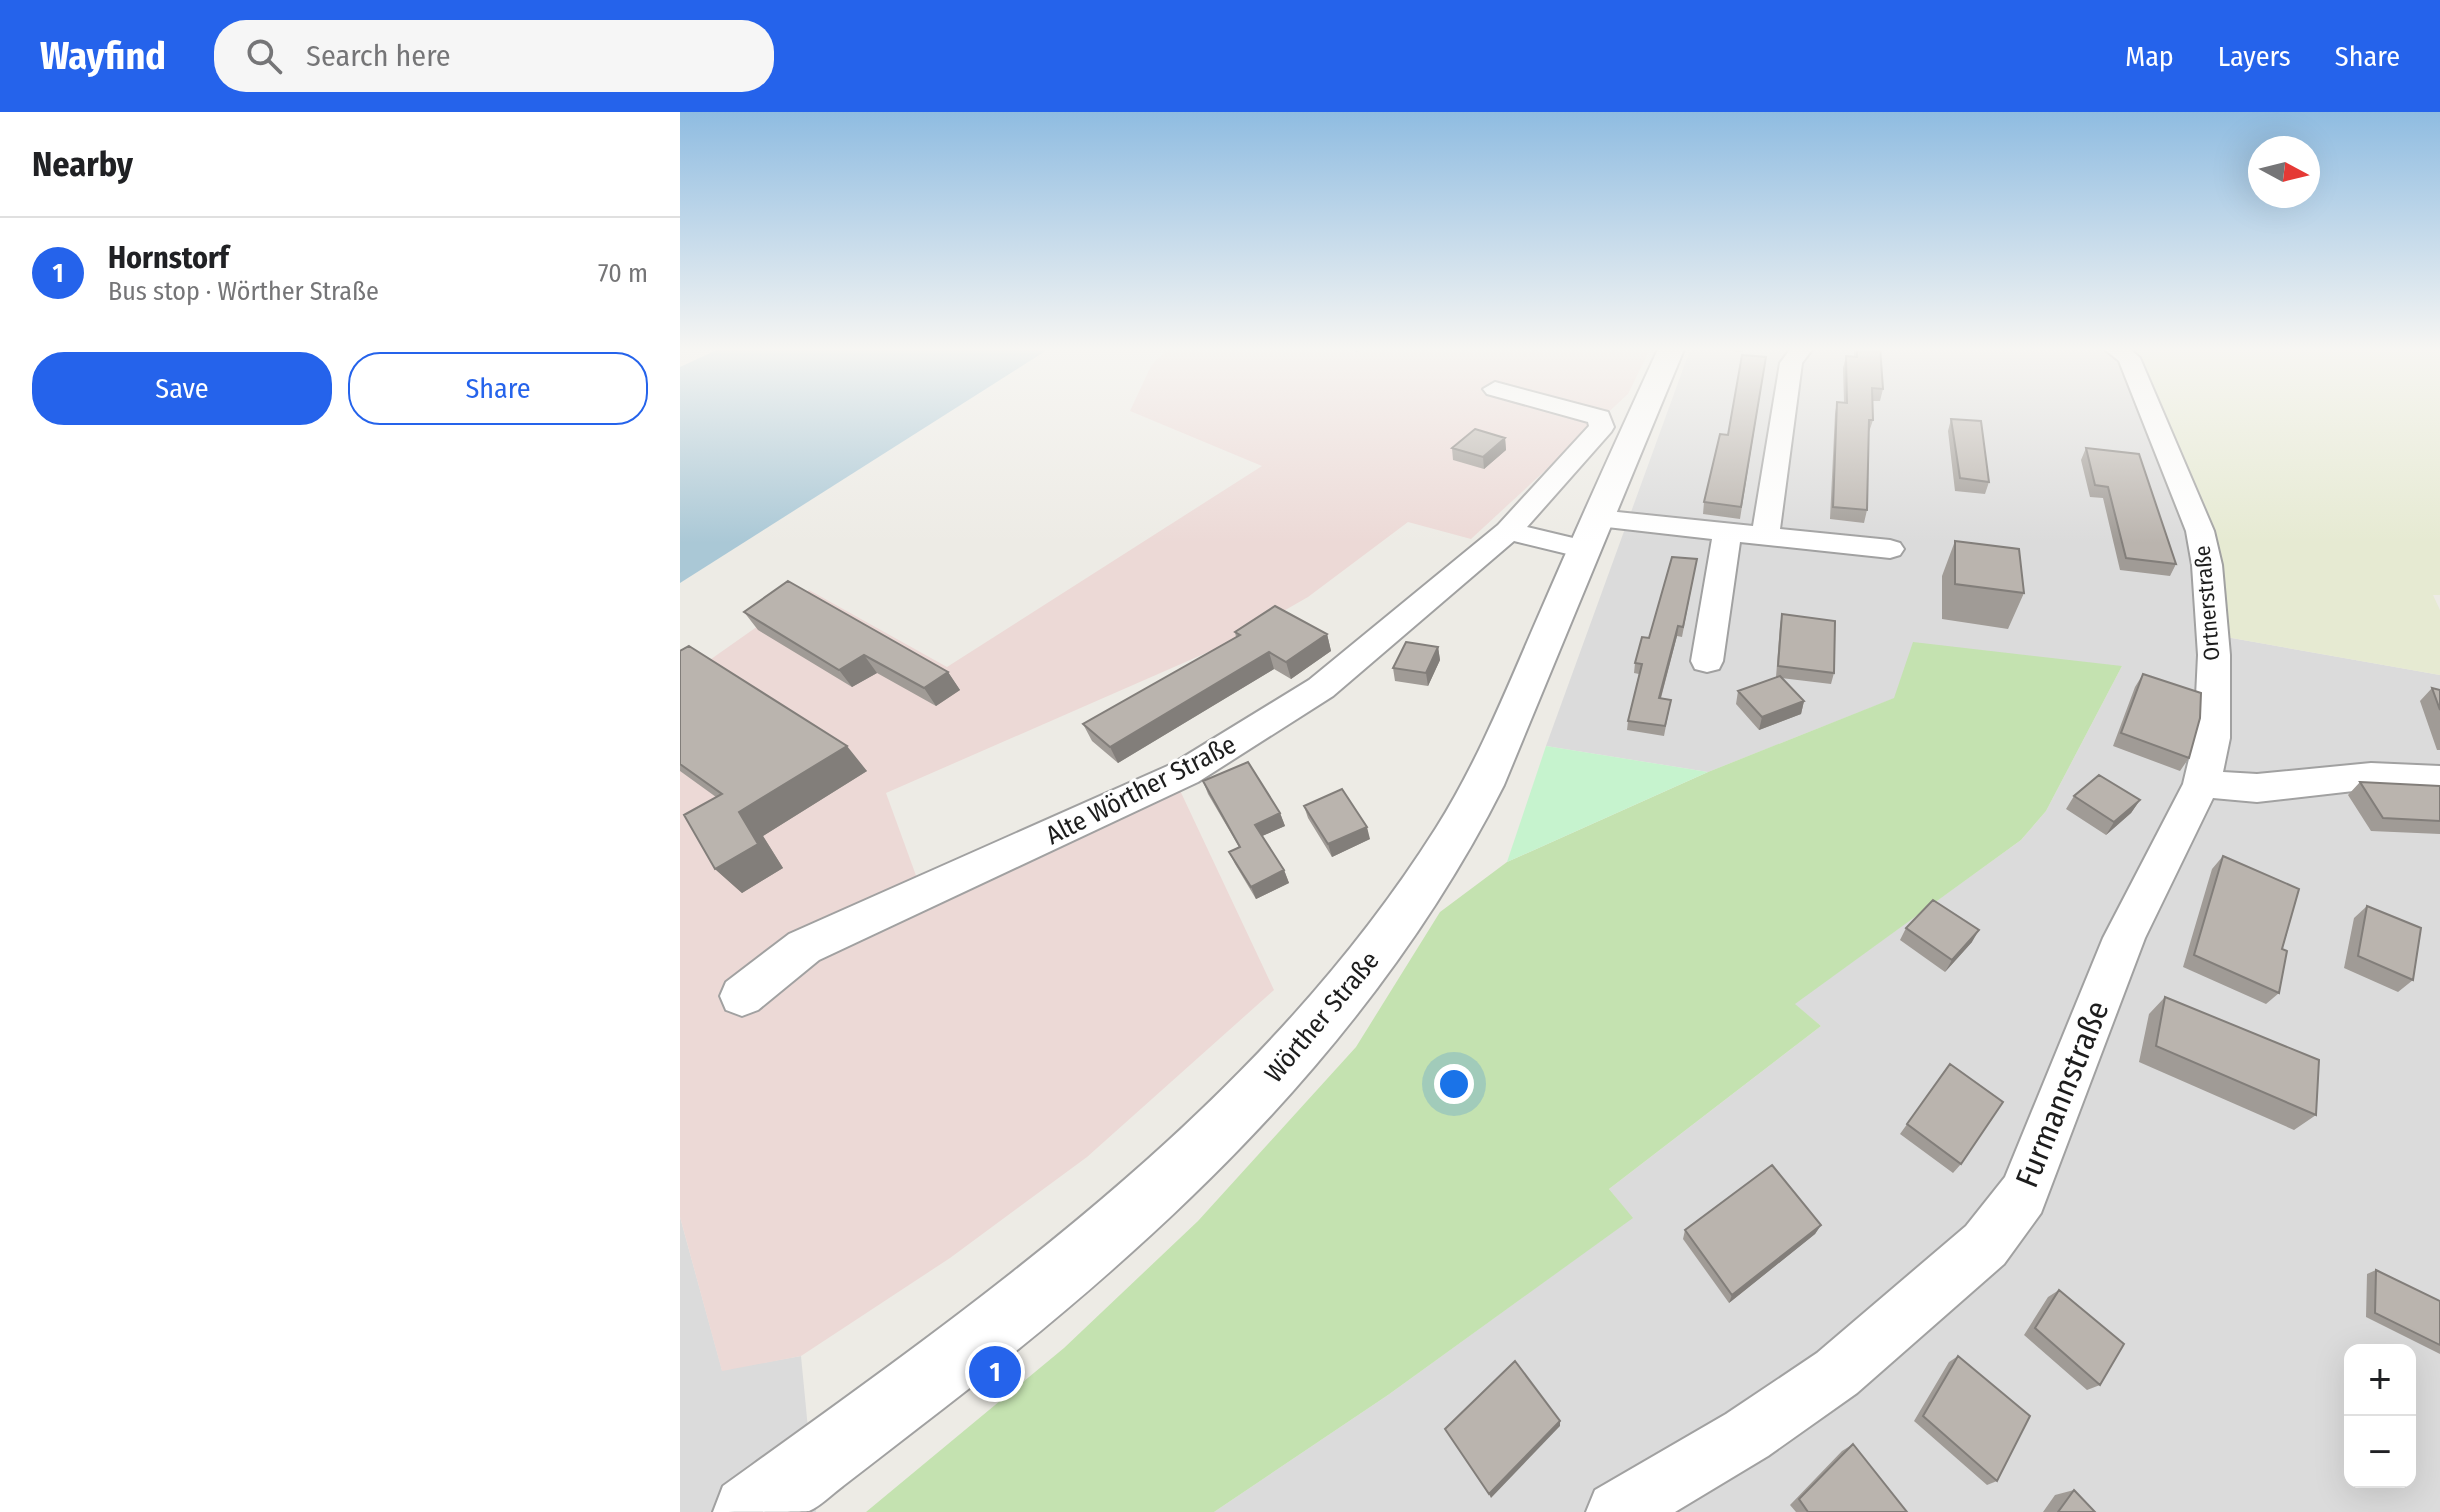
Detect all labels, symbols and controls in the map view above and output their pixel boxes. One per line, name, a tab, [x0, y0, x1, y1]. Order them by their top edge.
search box	[214, 20, 774, 92]
text: Wayfind	[40, 33, 166, 79]
icon: search	[242, 34, 286, 78]
text: Search here	[306, 38, 451, 74]
text: Map	[2125, 40, 2174, 73]
text: Layers	[2218, 40, 2291, 73]
text: Share	[2335, 40, 2400, 73]
north arrow	[2248, 136, 2320, 208]
text: Nearby	[32, 144, 133, 185]
text: Hornstorf	[108, 240, 229, 276]
text: 1	[53, 258, 64, 289]
text: 70 m	[598, 258, 648, 289]
text: Bus stop · Wörther Straße	[108, 276, 379, 307]
button: Save	[32, 352, 332, 425]
button: Share	[348, 352, 648, 425]
street label: Ortnerstraße	[2189, 544, 2225, 662]
street label: Alte Wörther Straße	[1041, 729, 1241, 851]
street label: Wörther Straße	[1258, 945, 1386, 1089]
street label: Furmannstraße	[2007, 995, 2117, 1193]
your location	[1434, 1064, 1474, 1104]
pin: 1	[969, 1342, 1021, 1402]
map controls	[2344, 1344, 2416, 1488]
button: +	[2344, 1344, 2416, 1416]
button: −	[2344, 1416, 2416, 1488]

